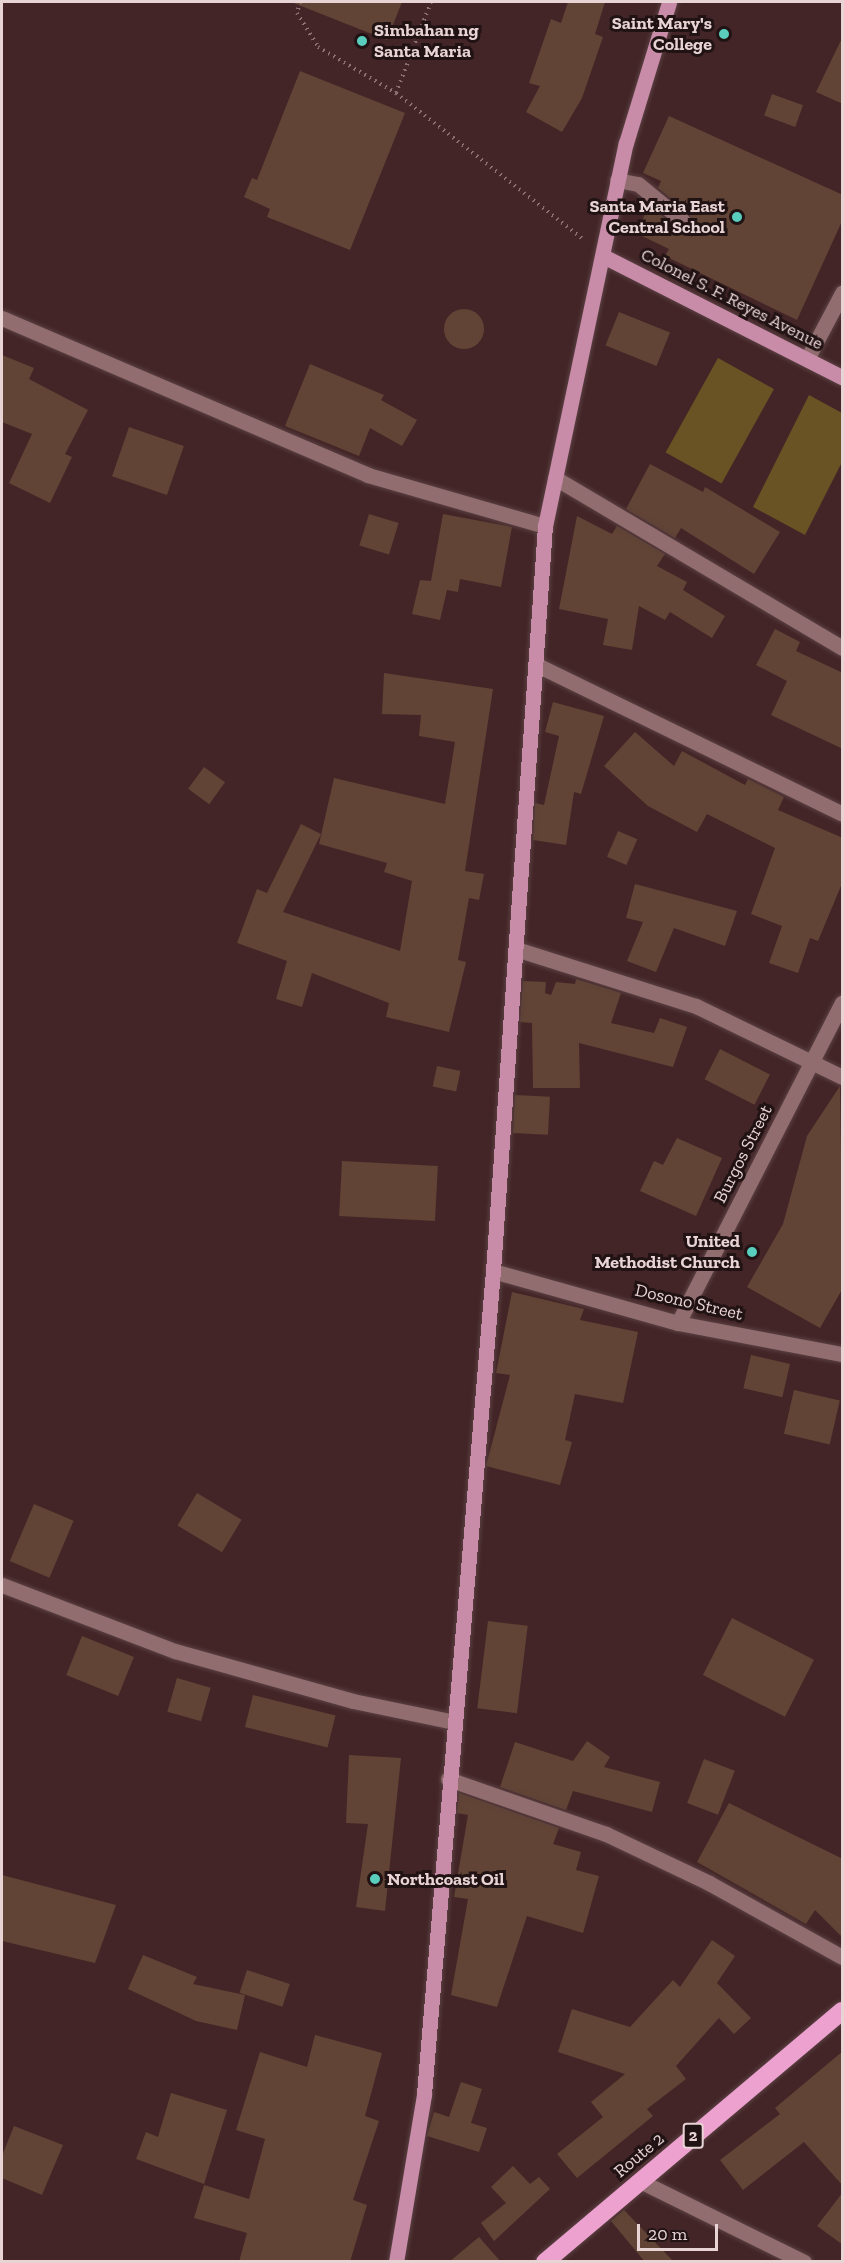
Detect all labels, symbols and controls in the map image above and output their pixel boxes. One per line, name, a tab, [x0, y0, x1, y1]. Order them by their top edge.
place label: Saint Mary's College	[612, 13, 712, 56]
place label: Simbahan ng Santa Maria	[374, 20, 479, 63]
marker: Saint Mary's College	[717, 27, 731, 41]
marker: Simbahan ng Santa Maria	[355, 34, 369, 48]
place label: Santa Maria East Central School	[589, 196, 725, 238]
marker: Santa Maria East Central School	[730, 210, 744, 224]
street label: Colonel S. F. Reyes Avenue	[637, 244, 827, 354]
street label: Burgos Street	[709, 1101, 777, 1207]
place label: United Methodist Church	[595, 1231, 740, 1274]
marker: United Methodist Church	[745, 1245, 759, 1259]
street label: Dosono Street	[633, 1279, 745, 1325]
place label: Northcoast Oil	[387, 1868, 504, 1890]
marker: Northcoast Oil	[368, 1872, 382, 1886]
road number: 2	[682, 2123, 704, 2149]
street label: Route 2	[610, 2128, 668, 2182]
scale bar	[640, 2212, 721, 2250]
text: 20 m	[648, 2223, 687, 2245]

